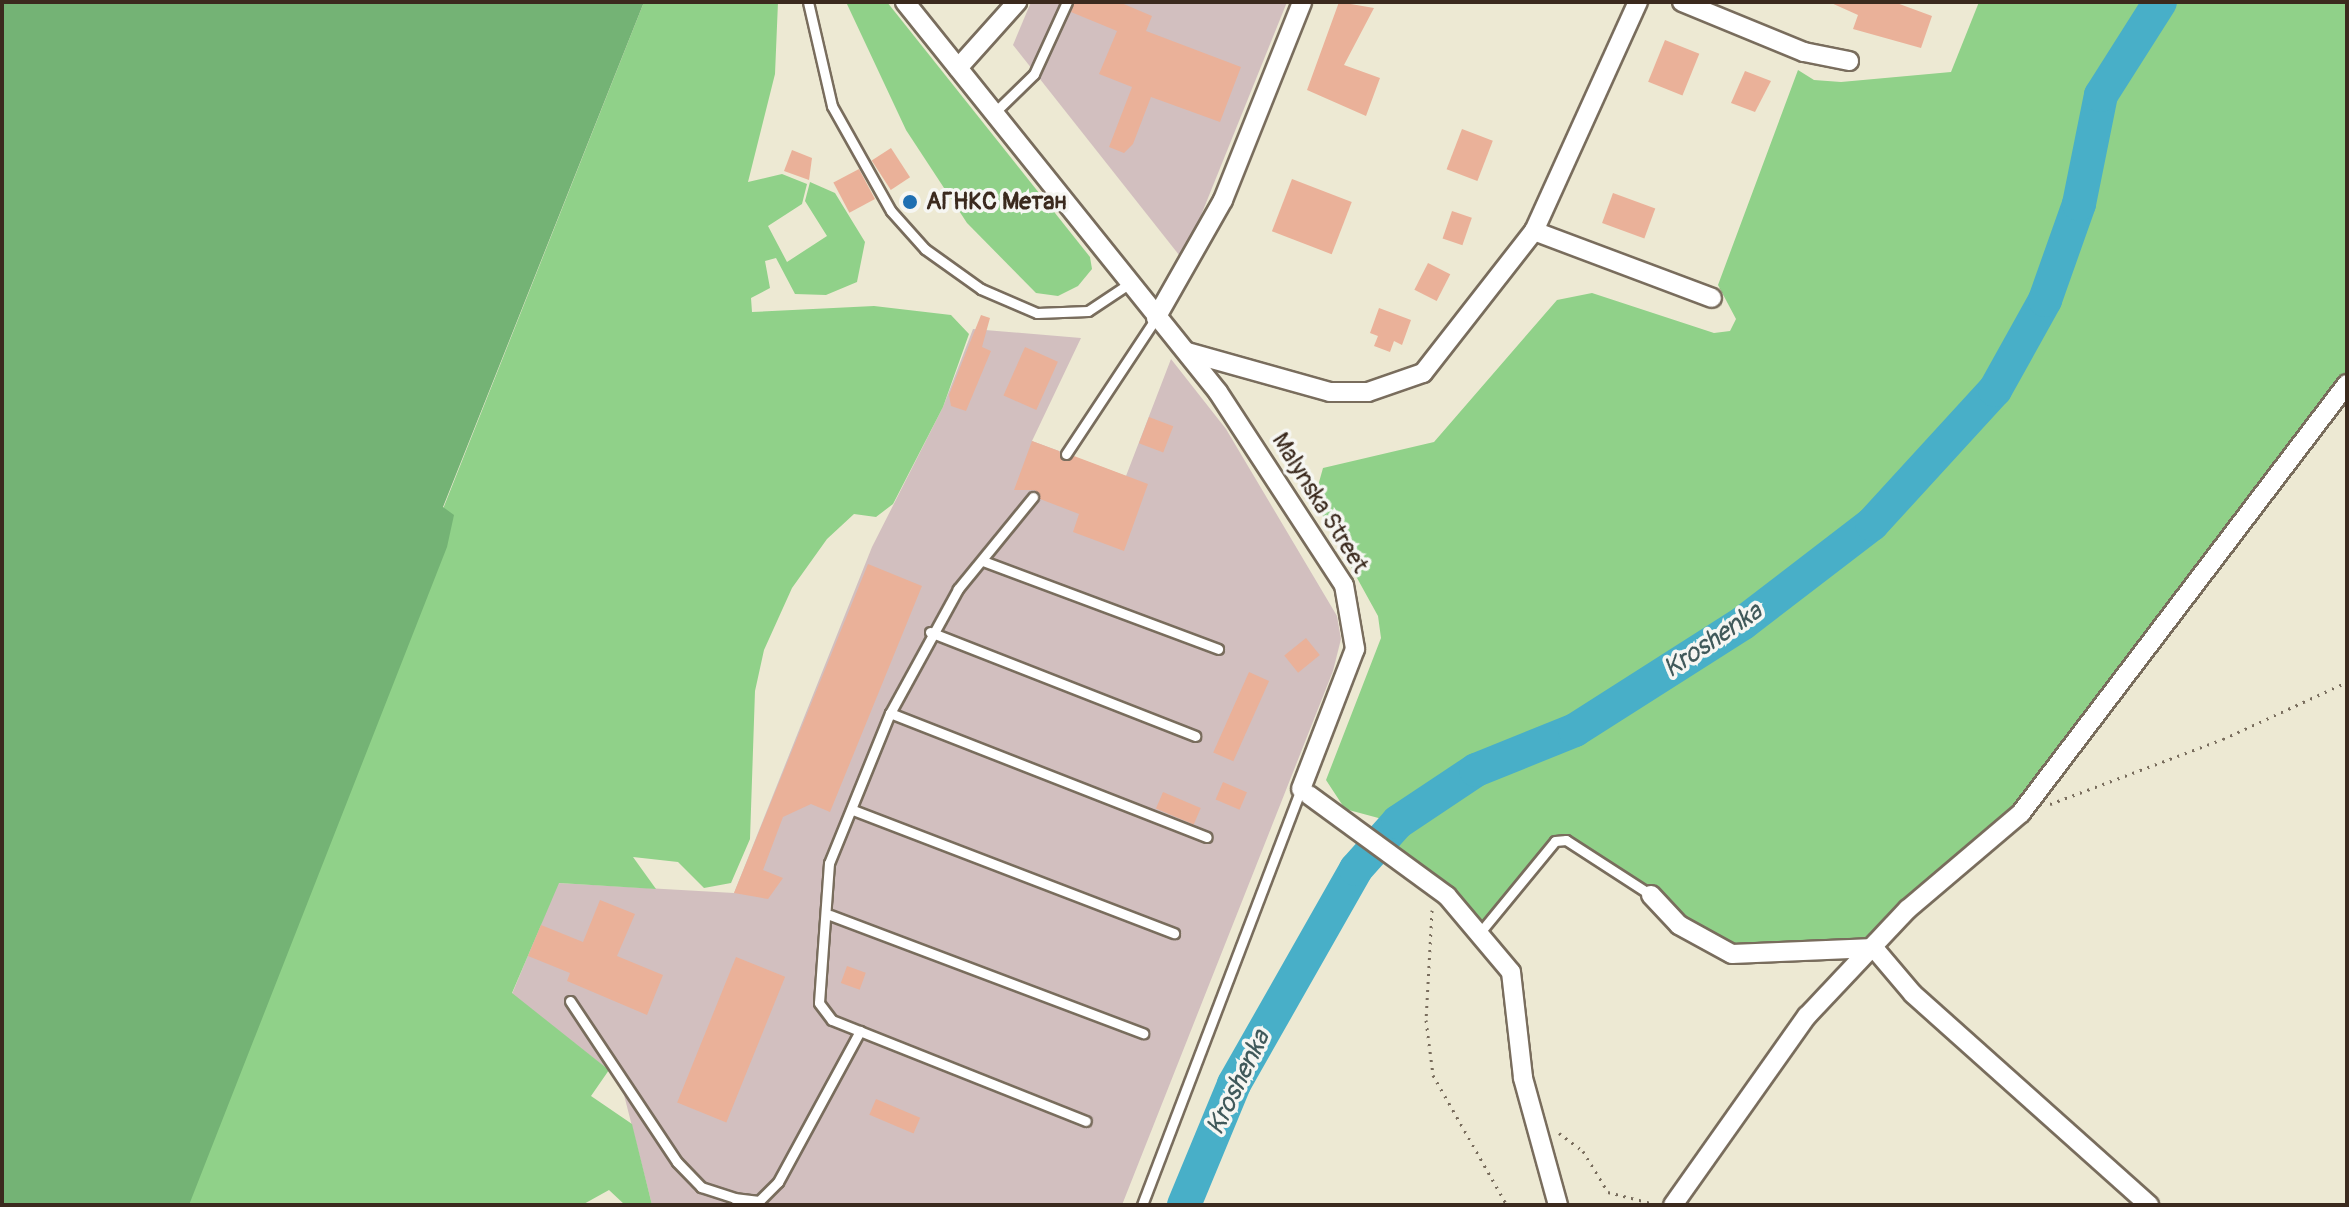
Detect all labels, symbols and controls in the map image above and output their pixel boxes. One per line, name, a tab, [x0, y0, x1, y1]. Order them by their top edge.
place label: АГНКС Метан	[926, 188, 1066, 216]
marker: АГНКС Метан	[901, 193, 919, 211]
street label: Malynska Street	[1265, 428, 1375, 578]
water label: Kroshenka	[1658, 597, 1768, 685]
water label: Kroshenka	[1200, 1026, 1278, 1140]

